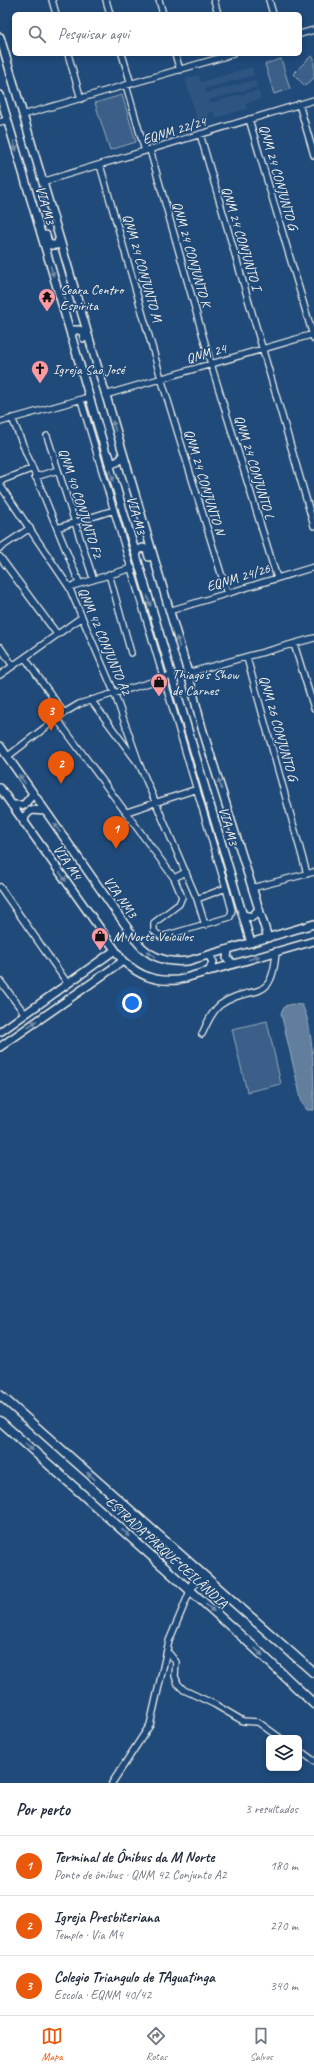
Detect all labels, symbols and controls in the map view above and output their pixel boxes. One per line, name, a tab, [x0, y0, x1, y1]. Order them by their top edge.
search box	[12, 12, 302, 56]
icon: search	[26, 23, 48, 45]
text: Pesquisar aqui	[58, 25, 129, 44]
street label: EQNM 22/24	[140, 112, 210, 148]
street label: QNM 24 CONJUNTO G	[255, 123, 302, 234]
one-way arrow	[12, 140, 18, 152]
street label: VIA M3	[32, 184, 60, 228]
street label: QNM 24 CONJUNTO I	[218, 184, 266, 295]
street label: QNM 24 CONJUNTO K	[168, 200, 215, 311]
street label: QNM 24 CONJUNTO M	[119, 212, 166, 325]
one-way arrow	[49, 265, 55, 277]
place label: Seara Centro Espírita	[60, 281, 125, 314]
temple icon: Seara Centro Espírita	[37, 287, 57, 312]
street label: QNM 24	[184, 339, 230, 367]
church icon: Igreja Sao José	[30, 359, 50, 384]
place label: Igreja Sao José	[53, 361, 127, 378]
street label: QNM 24 CONJUNTO L	[231, 413, 279, 522]
one-way arrow	[111, 420, 117, 432]
street label: QNM 24 CONJUNTO N	[180, 427, 229, 539]
street label: QNM 40 CONJUNTO F2	[55, 446, 107, 562]
one-way arrow	[109, 470, 115, 482]
street label: VIA M3	[123, 494, 151, 538]
street label: EQNM 24/26	[204, 560, 273, 595]
street label: QNM 42 CONJUNTO A2	[74, 585, 135, 699]
one-way arrow	[146, 595, 152, 607]
one-way arrow	[175, 636, 181, 648]
place label: Thiago's Show de Carnes	[172, 666, 240, 699]
shop icon: Thiago's Show de Carnes	[149, 672, 169, 697]
street label: QNM 26 CONJUNTO G	[255, 674, 302, 785]
pin: 3	[38, 698, 64, 731]
pin: 2	[48, 751, 74, 784]
one-way arrow	[18, 774, 26, 784]
one-way arrow	[217, 778, 223, 790]
street label: VIA M3	[215, 805, 243, 849]
pin: 1	[103, 816, 129, 849]
one-way arrow	[53, 822, 61, 833]
street label: VIA M4	[49, 841, 87, 885]
one-way arrow	[59, 872, 67, 882]
street label: VIA NM3	[100, 873, 142, 923]
shop icon: M Norte Veículos	[90, 926, 110, 951]
place label: M Norte Veículos	[113, 928, 194, 945]
one-way arrow	[145, 950, 157, 957]
one-way arrow	[248, 955, 260, 961]
your location	[122, 993, 142, 1013]
one-way arrow	[27, 1020, 37, 1028]
one-way arrow	[24, 1442, 35, 1451]
one-way arrow	[86, 1471, 97, 1480]
street label: ESTRADA PARQUE CEILÂNDIA	[102, 1493, 232, 1612]
one-way arrow	[121, 1529, 131, 1538]
one-way arrow	[205, 1604, 215, 1613]
one-way arrow	[254, 1647, 264, 1657]
map controls	[266, 1735, 302, 1771]
button: layers	[266, 1735, 302, 1771]
text: Por perto	[16, 1799, 70, 1820]
text: 3 resultados	[245, 1801, 298, 1817]
text: Terminal de Ônibus da M Norte	[54, 1848, 215, 1867]
text: 1	[26, 1858, 32, 1874]
text: 180 m	[270, 1858, 298, 1874]
text: Ponto de ônibus · QNM 42 Conjunto A2	[54, 1867, 227, 1883]
text: Igreja Presbiteriana	[54, 1908, 159, 1927]
text: 2	[26, 1918, 32, 1934]
text: 270 m	[270, 1918, 298, 1934]
text: Templo · Via M4	[54, 1927, 123, 1943]
text: Colegio Triangulo de TAguatinga	[54, 1968, 215, 1987]
text: 3	[26, 1978, 32, 1994]
text: 340 m	[270, 1978, 298, 1994]
text: Escola · EQNM 40/42	[54, 1987, 151, 2003]
tab: Mapa	[41, 2025, 63, 2063]
tab: Rotas	[145, 2025, 167, 2063]
tab: Salvos	[250, 2025, 273, 2063]

